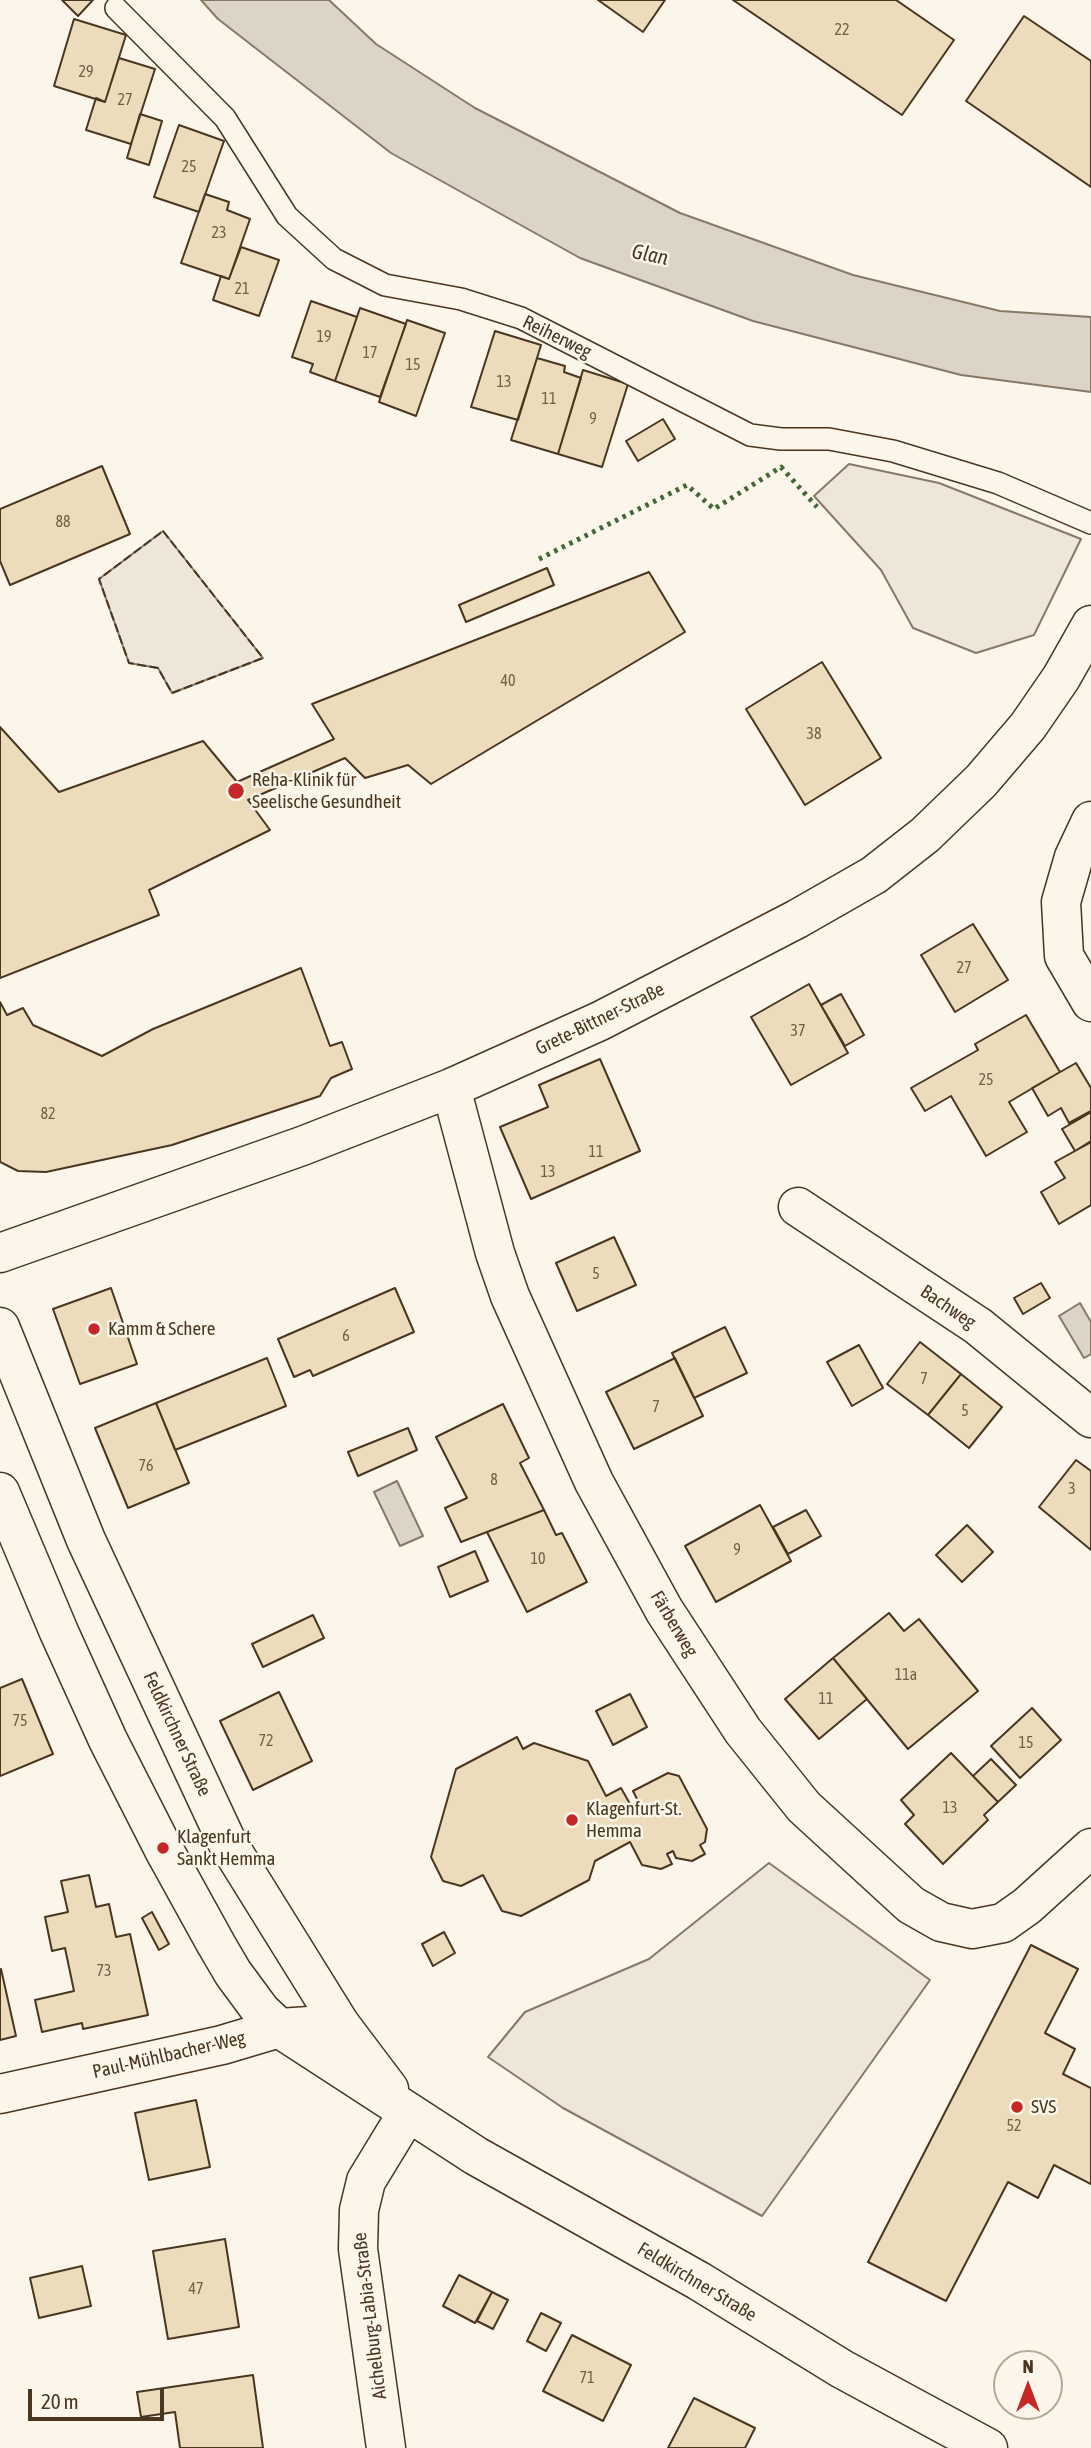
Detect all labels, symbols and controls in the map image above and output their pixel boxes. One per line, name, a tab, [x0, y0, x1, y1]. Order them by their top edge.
house number: 22	[834, 20, 850, 40]
house number: 29	[78, 62, 94, 82]
house number: 27	[117, 90, 133, 110]
house number: 25	[181, 157, 197, 177]
house number: 23	[211, 223, 227, 243]
water label: Glan	[630, 239, 670, 271]
house number: 21	[234, 279, 250, 299]
street label: Reiherweg	[519, 311, 595, 363]
house number: 19	[316, 327, 332, 347]
house number: 17	[362, 343, 378, 363]
house number: 15	[405, 355, 421, 375]
house number: 13	[496, 372, 512, 392]
house number: 11	[541, 389, 557, 409]
house number: 9	[589, 409, 597, 429]
house number: 88	[55, 512, 71, 532]
house number: 40	[500, 671, 516, 691]
house number: 38	[806, 724, 822, 744]
place label: Reha-Klinik für Seelische Gesundheit	[252, 769, 401, 813]
marker: Reha-Klinik für Seelische Gesundheit	[226, 781, 246, 801]
house number: 27	[956, 958, 972, 978]
street label: Grete-Bittner-Straße	[532, 978, 668, 1060]
house number: 37	[790, 1021, 806, 1041]
house number: 25	[978, 1070, 994, 1090]
house number: 82	[40, 1104, 56, 1124]
house number: 11	[588, 1142, 604, 1162]
house number: 13	[540, 1162, 556, 1182]
house number: 5	[592, 1264, 600, 1284]
street label: Bachweg	[916, 1280, 980, 1334]
place label: Kamm & Schere	[108, 1318, 215, 1340]
marker: Kamm & Schere	[86, 1321, 102, 1337]
house number: 6	[342, 1326, 350, 1346]
house number: 7	[920, 1369, 928, 1389]
house number: 7	[652, 1397, 660, 1417]
house number: 5	[961, 1401, 969, 1421]
house number: 76	[138, 1456, 154, 1476]
house number: 8	[490, 1470, 498, 1490]
house number: 3	[1068, 1479, 1076, 1499]
house number: 9	[733, 1540, 741, 1560]
house number: 10	[530, 1549, 546, 1569]
street label: Färberweg	[645, 1587, 703, 1661]
house number: 11a	[895, 1665, 917, 1685]
street label: Feldkirchner Straße	[138, 1668, 216, 1800]
house number: 11	[818, 1689, 834, 1709]
house number: 75	[12, 1711, 28, 1731]
house number: 72	[258, 1731, 274, 1751]
house number: 15	[1018, 1733, 1034, 1753]
place label: Klagenfurt-St. Hemma	[586, 1798, 682, 1842]
house number: 13	[942, 1798, 958, 1818]
marker: Klagenfurt-St. Hemma	[564, 1812, 580, 1828]
place label: Klagenfurt Sankt Hemma	[177, 1826, 275, 1870]
marker: Klagenfurt Sankt Hemma	[155, 1840, 171, 1856]
house number: 73	[96, 1961, 112, 1981]
street label: Paul-Mühlbacher-Weg	[90, 2026, 248, 2084]
place label: SVS	[1031, 2096, 1056, 2118]
marker: SVS	[1009, 2099, 1025, 2115]
house number: 52	[1006, 2116, 1022, 2136]
street label: Aichelburg-Labia-Straße	[348, 2231, 392, 2401]
street label: Feldkirchner Straße	[633, 2237, 761, 2327]
house number: 47	[188, 2279, 204, 2299]
north arrow	[993, 2350, 1063, 2420]
text: N	[1022, 2355, 1034, 2377]
house number: 71	[579, 2368, 595, 2388]
scale bar	[32, 2374, 168, 2418]
text: 20 m	[41, 2389, 79, 2413]

